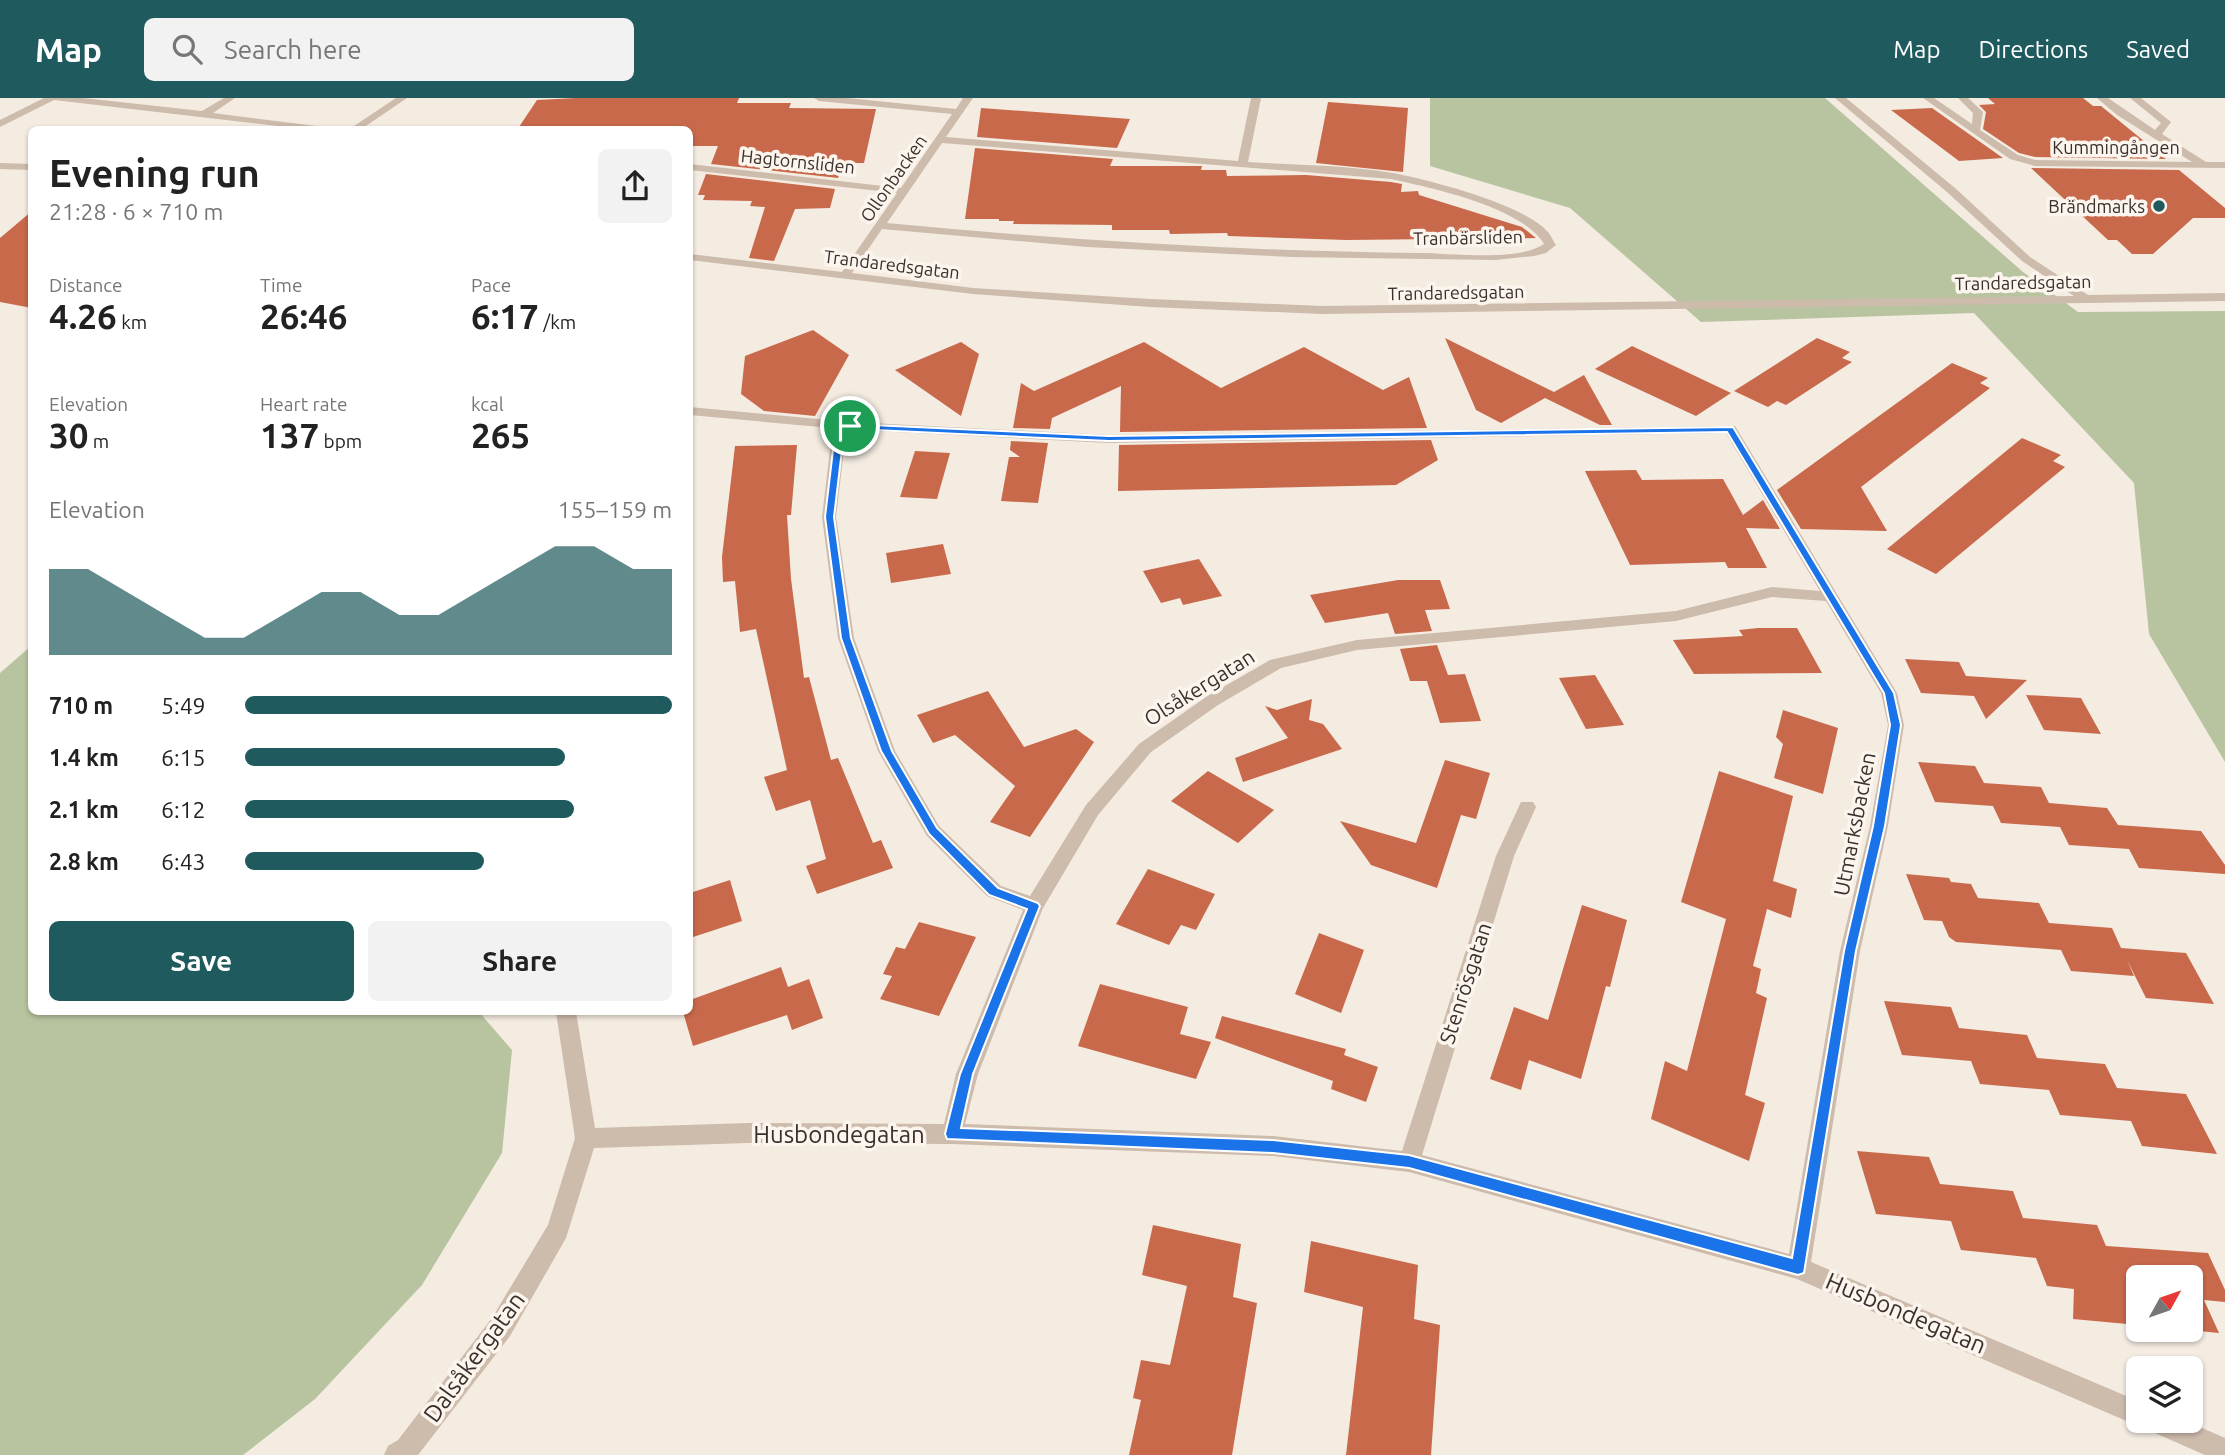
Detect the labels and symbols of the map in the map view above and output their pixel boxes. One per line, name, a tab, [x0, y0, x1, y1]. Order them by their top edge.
street label: Ollonbacken	[856, 131, 930, 225]
street label: Kummingången	[2052, 137, 2180, 157]
street label: Hagtornsliden	[740, 145, 856, 177]
place label: Brändmarks	[2048, 196, 2145, 216]
marker: Brändmarks	[2151, 198, 2167, 214]
street label: Tranbärsliden	[1413, 226, 1523, 248]
street label: Trandaredsgatan	[823, 246, 961, 282]
street label: Trandaredsgatan	[1954, 271, 2092, 293]
street label: Trandaredsgatan	[1387, 281, 1525, 303]
pin	[820, 396, 880, 456]
street label: Olsåkergatan	[1139, 644, 1259, 730]
street label: Utmarksbacken	[1828, 750, 1880, 898]
street label: Stenrösgatan	[1434, 919, 1496, 1047]
street label: Husbondegatan	[753, 1121, 925, 1148]
north arrow	[2126, 1265, 2203, 1342]
street label: Husbondegatan	[1822, 1267, 1990, 1359]
street label: Dalsåkergatan	[418, 1287, 530, 1427]

